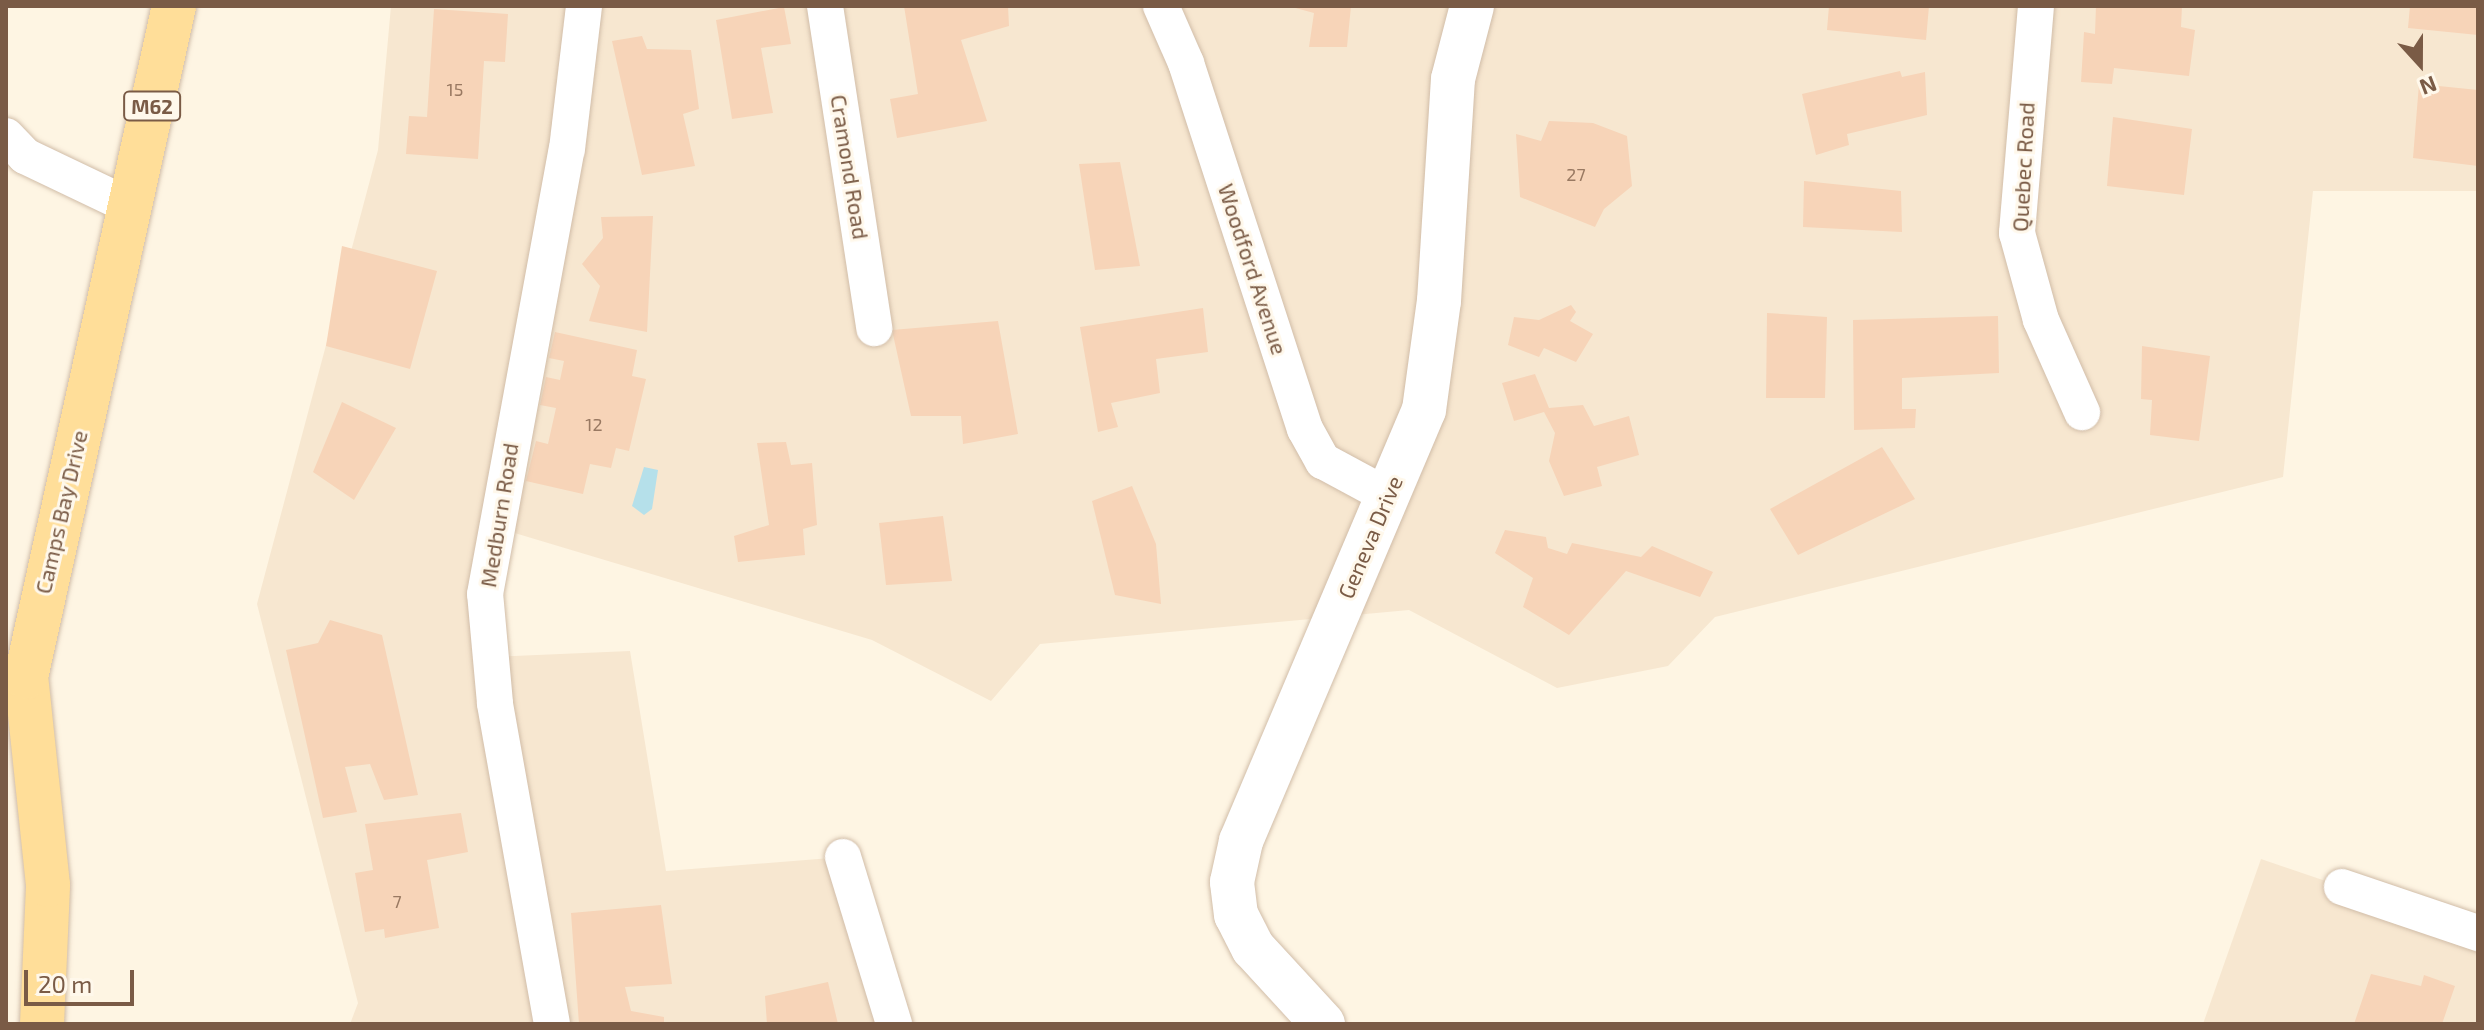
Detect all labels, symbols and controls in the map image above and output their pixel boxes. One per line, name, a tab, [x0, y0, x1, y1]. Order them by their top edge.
north arrow	[2380, 24, 2460, 104]
text: N	[2417, 71, 2441, 101]
house number: 15	[447, 78, 463, 100]
road number: M62	[122, 90, 182, 122]
street label: Cramond Road	[826, 93, 874, 241]
street label: Quebec Road	[2006, 102, 2040, 232]
house number: 27	[1566, 163, 1586, 185]
street label: Woodford Avenue	[1213, 180, 1293, 358]
house number: 12	[585, 413, 603, 435]
street label: Camps Bay Drive	[29, 428, 93, 596]
street label: Medburn Road	[475, 441, 523, 589]
street label: Geneva Drive	[1332, 472, 1408, 602]
house number: 7	[392, 890, 402, 912]
scale bar	[28, 954, 138, 1004]
text: 20 m	[38, 969, 92, 998]

